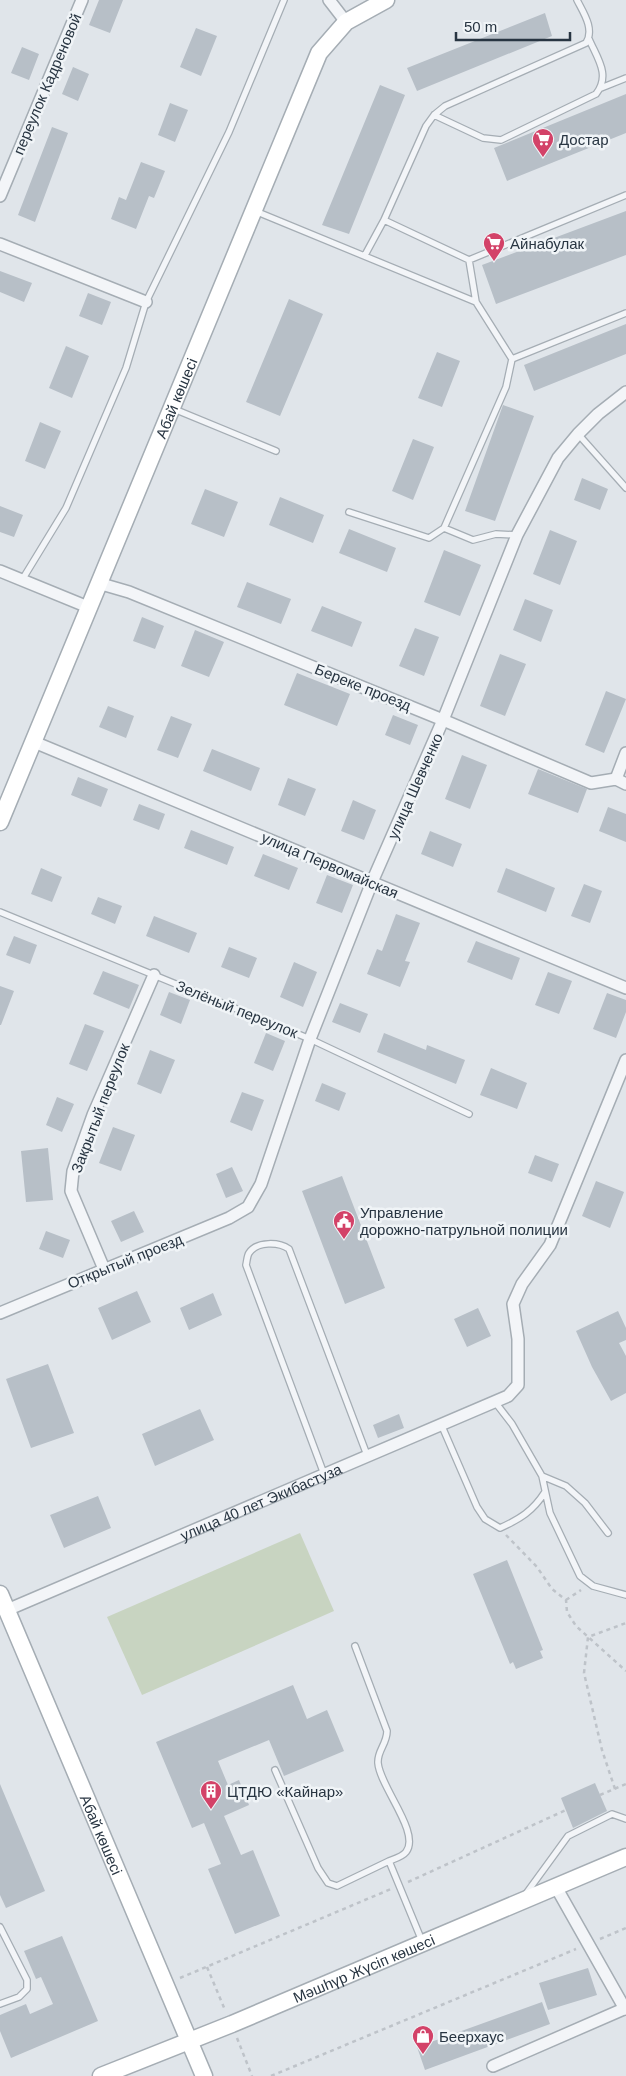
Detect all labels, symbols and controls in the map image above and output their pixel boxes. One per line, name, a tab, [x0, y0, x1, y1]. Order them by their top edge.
scale bar	[456, 10, 570, 42]
street label: переулок Кадреновой	[10, 11, 84, 157]
text: 50 m	[464, 18, 497, 35]
supermarket icon: Достар	[531, 127, 555, 158]
place label: Достар	[559, 131, 609, 148]
supermarket icon: Айнабулак	[482, 231, 506, 262]
place label: Айнабулак	[510, 235, 585, 252]
street label: Абай көшесі	[152, 355, 200, 441]
street label: Береке проезд	[312, 660, 414, 714]
street label: улица Шевченко	[384, 730, 446, 842]
street label: улица Первомайская	[259, 828, 401, 902]
street label: Зелёный переулок	[174, 977, 301, 1041]
street label: Закрытый переулок	[67, 1040, 133, 1175]
place label: Управление дорожно-патрульной полиции	[360, 1204, 568, 1238]
public building icon: Управление дорожно-патрульной полиции	[332, 1209, 356, 1240]
street label: Открытый проезд	[65, 1230, 185, 1292]
street label: улица 40 лет Экибастуза	[178, 1459, 345, 1543]
building icon: ЦТДЮ «Кайнар»	[199, 1779, 223, 1810]
place label: ЦТДЮ «Кайнар»	[227, 1783, 343, 1800]
street label: Абай көшесі	[77, 1792, 126, 1877]
street label: Мәшһүр Жүсіп көшесі	[290, 1931, 437, 2006]
shop icon: Беерхаус	[411, 2024, 435, 2055]
place label: Беерхаус	[439, 2028, 505, 2045]

